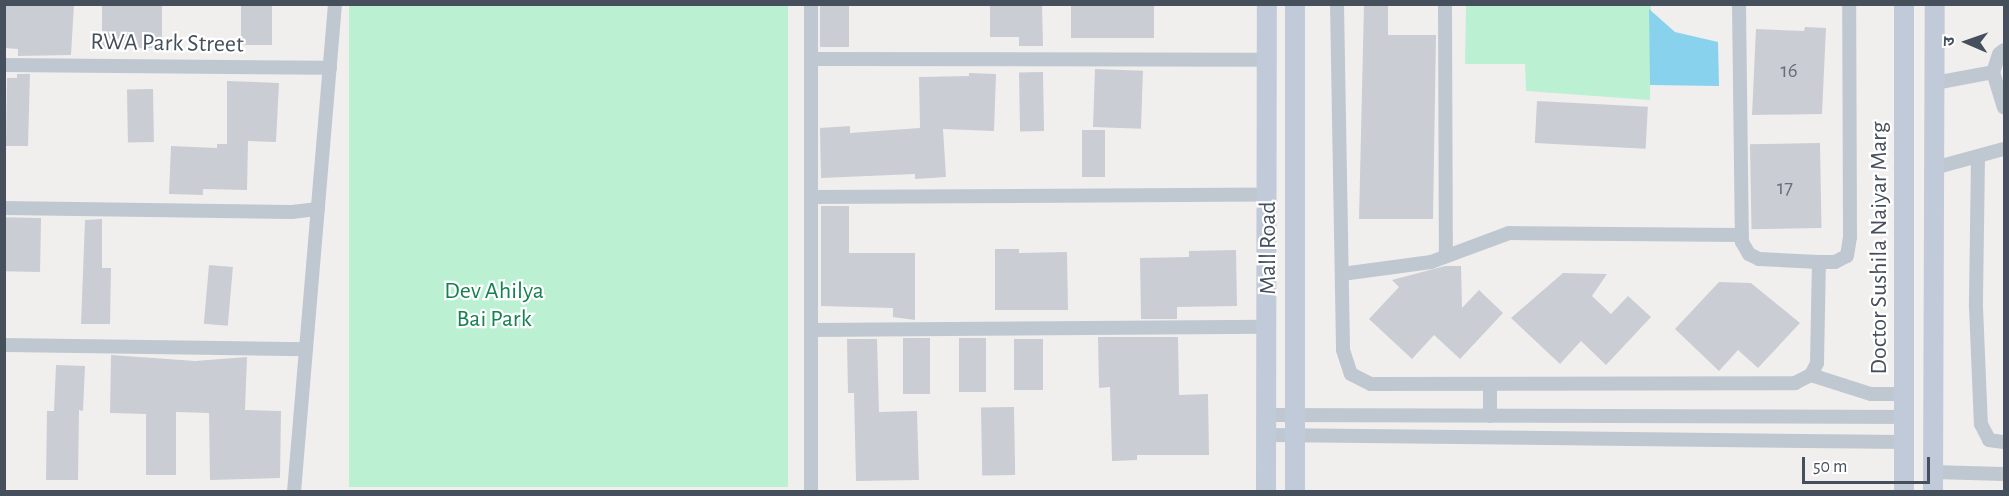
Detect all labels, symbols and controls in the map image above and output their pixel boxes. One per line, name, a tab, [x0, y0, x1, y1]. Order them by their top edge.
north arrow	[1937, 12, 1997, 72]
street label: RWA Park Street	[90, 28, 244, 60]
text: उ	[1941, 36, 1957, 46]
house number: 16	[1780, 58, 1798, 84]
street label: Doctor Sushila Naiyar Marg	[1866, 121, 1894, 375]
house number: 17	[1777, 175, 1793, 201]
street label: Mall Road	[1255, 201, 1283, 295]
park label: Dev Ahilya Bai Park	[444, 278, 544, 334]
scale bar	[1805, 445, 1932, 483]
text: 50 m	[1813, 458, 1847, 476]

